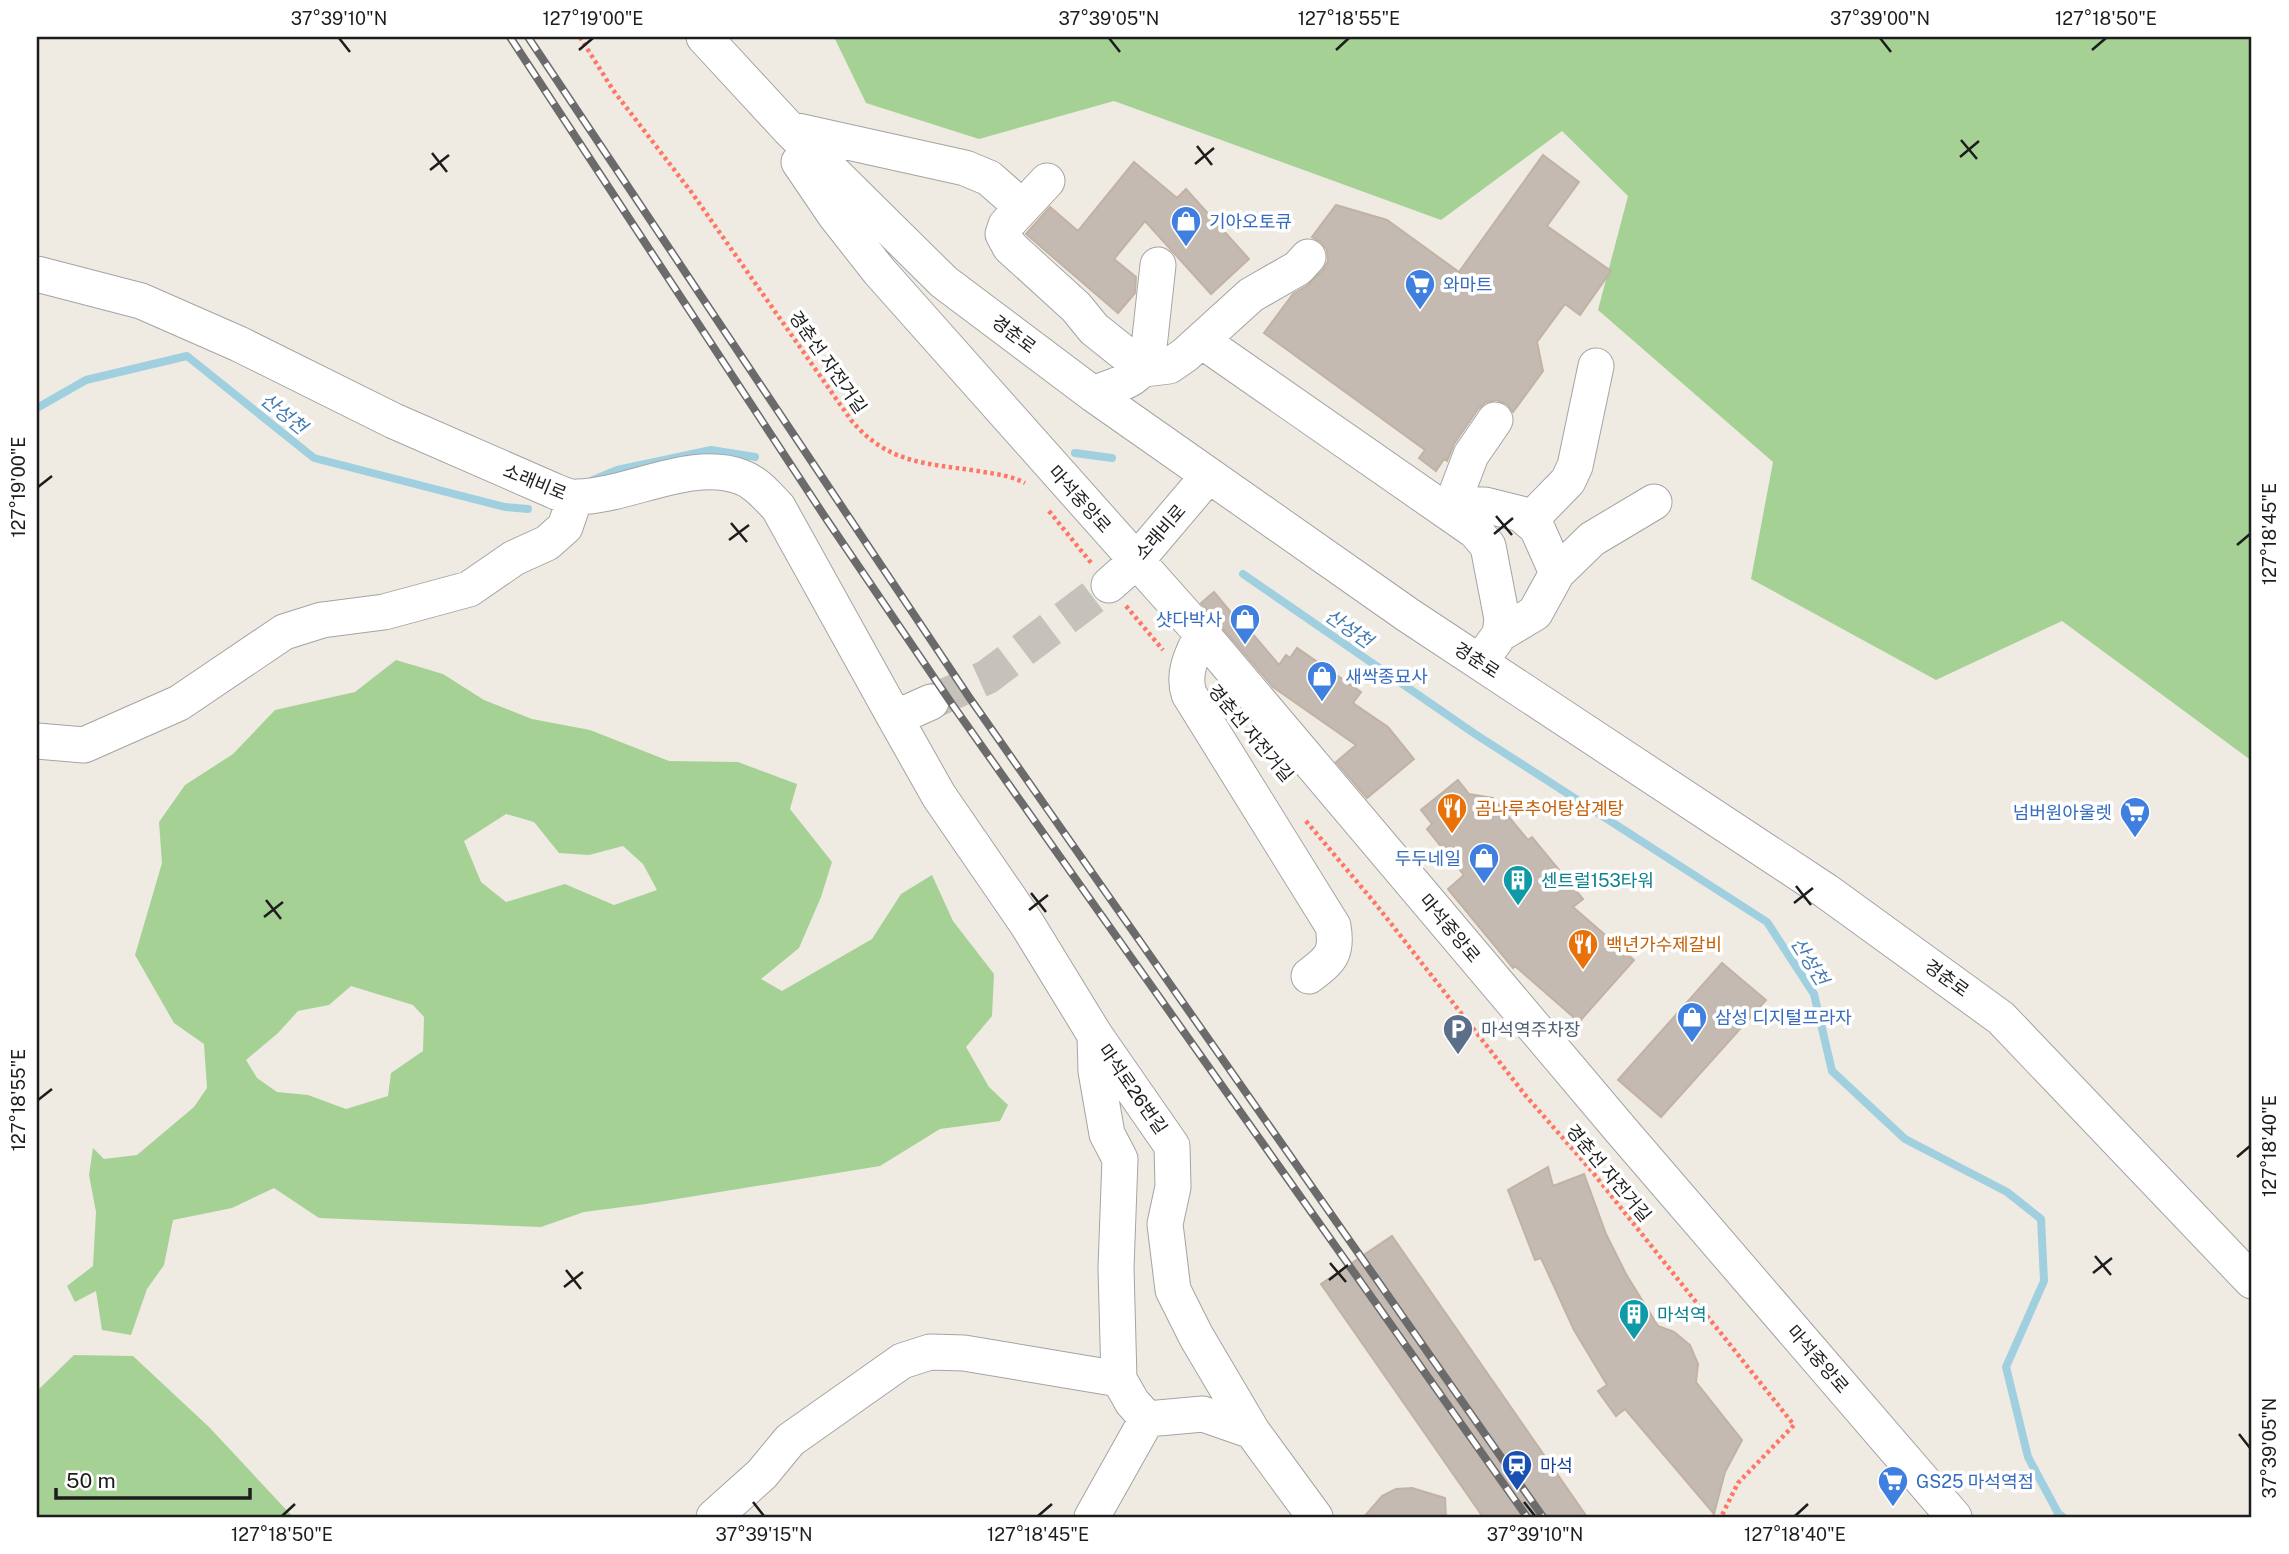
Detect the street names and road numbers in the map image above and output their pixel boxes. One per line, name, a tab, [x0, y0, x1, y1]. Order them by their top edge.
street label: 경춘선 자전거길	[785, 307, 871, 417]
street label: 경춘로	[988, 311, 1040, 357]
street label: 소래비로	[500, 460, 570, 504]
street label: 마석중앙로	[1044, 461, 1116, 537]
street label: 소래비로	[1130, 500, 1190, 564]
street label: 경춘로	[1450, 638, 1504, 682]
street label: 경춘선 자전거길	[1204, 680, 1298, 786]
street label: 마석중앙로	[1415, 890, 1485, 966]
street label: 경춘로	[1921, 955, 1973, 1001]
street label: 마석로26번길	[1094, 1040, 1172, 1138]
street label: 경춘선 자전거길	[1562, 1120, 1656, 1226]
street label: 마석중앙로	[1783, 1321, 1853, 1397]

